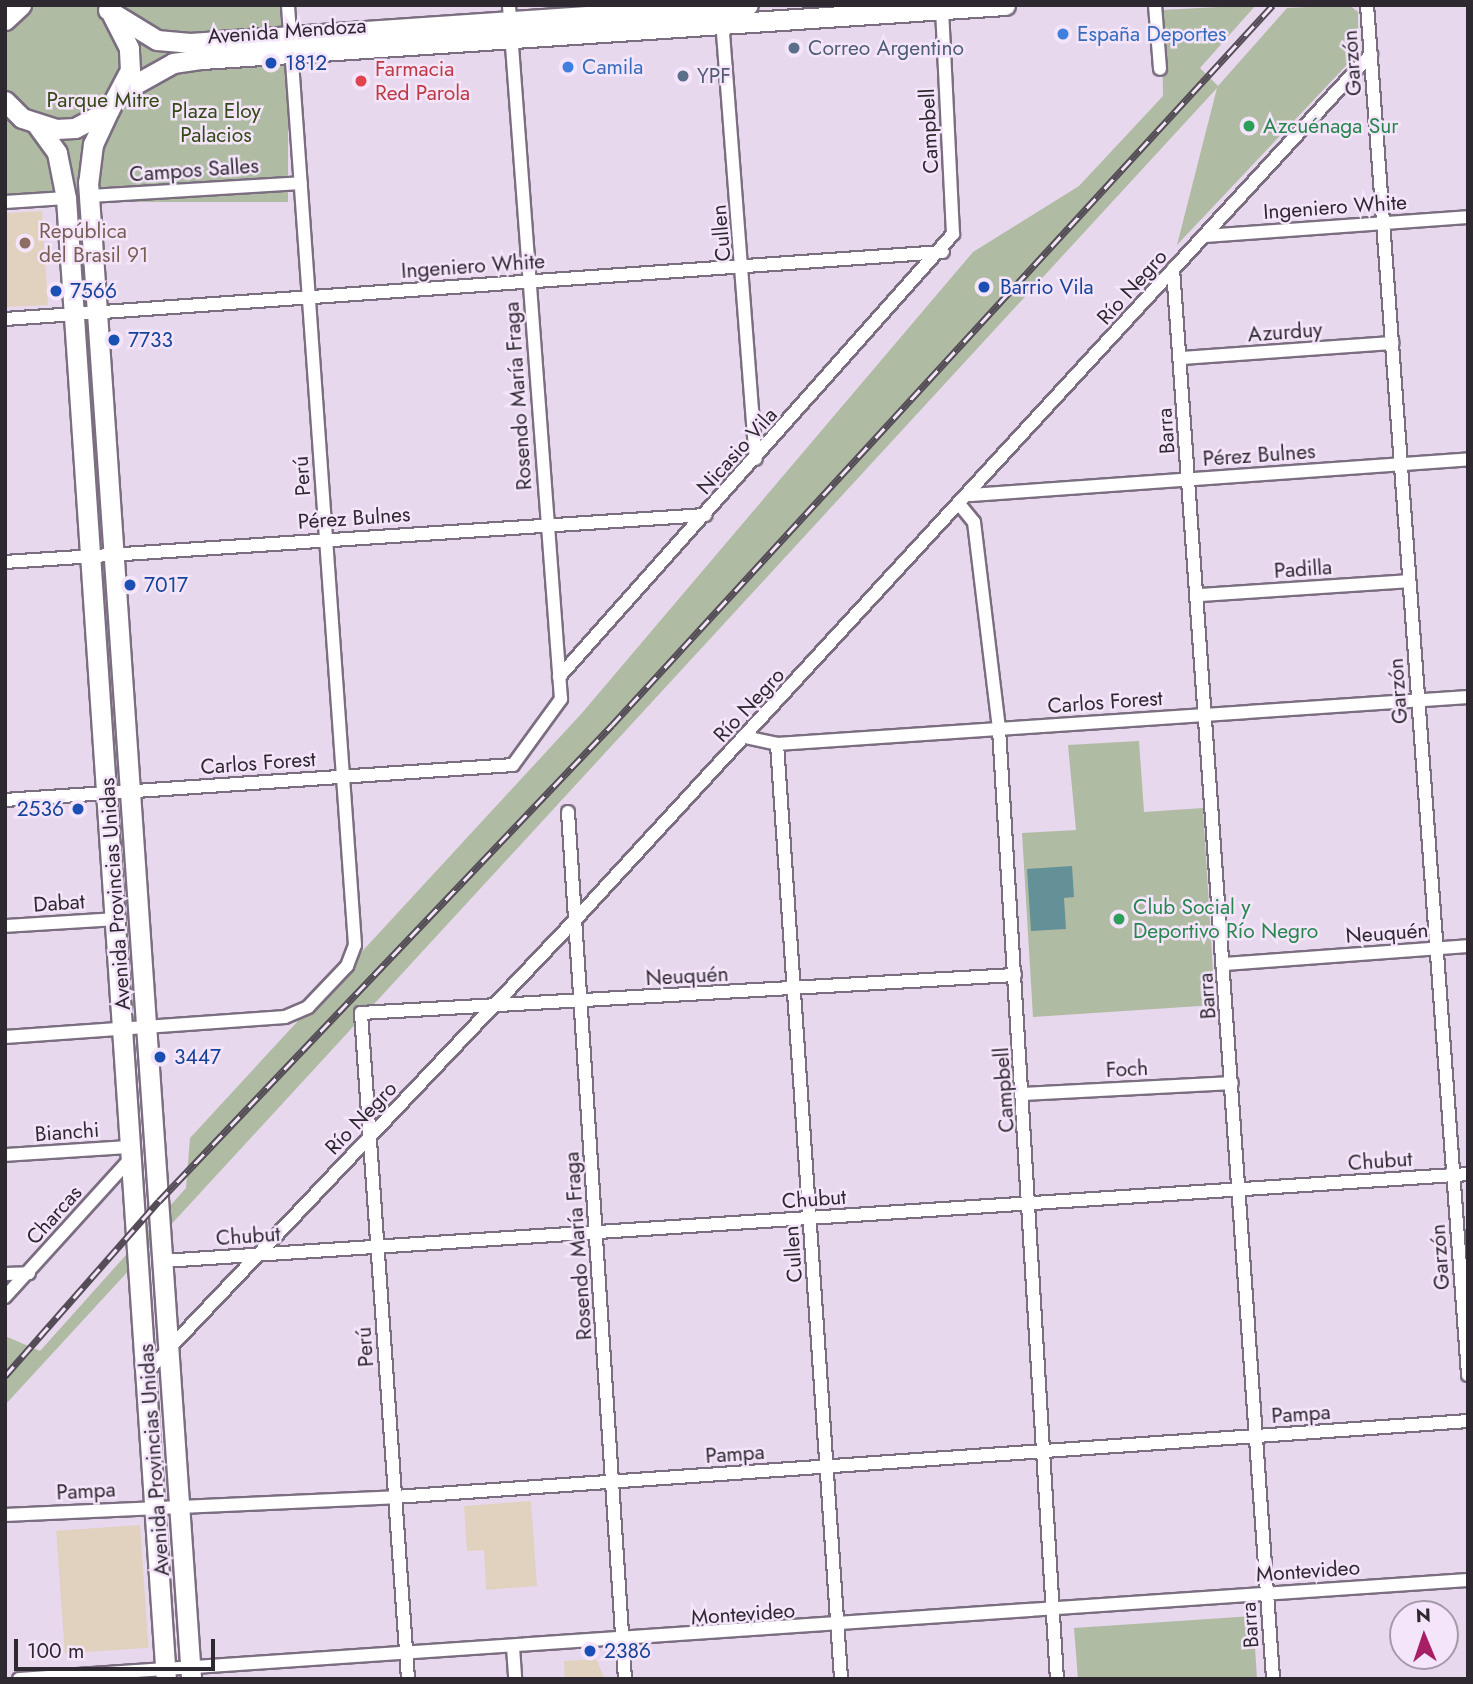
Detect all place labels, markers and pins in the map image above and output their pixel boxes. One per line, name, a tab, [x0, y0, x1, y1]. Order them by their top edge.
place label: España Deportes	[1077, 21, 1227, 47]
marker: España Deportes	[1055, 26, 1071, 42]
place label: Correo Argentino	[808, 35, 964, 61]
marker: Correo Argentino	[786, 40, 802, 56]
place label: 1812	[285, 50, 327, 76]
place label: Camila	[582, 54, 643, 80]
marker: 1812	[263, 55, 279, 71]
place label: Farmacia Red Parola	[375, 56, 470, 106]
marker: Camila	[560, 59, 576, 75]
place label: YPF	[697, 63, 731, 89]
marker: YPF	[675, 68, 691, 84]
marker: Farmacia Red Parola	[353, 73, 369, 89]
place label: Azcuénaga Sur	[1263, 113, 1398, 139]
marker: Azcuénaga Sur	[1241, 118, 1257, 134]
place label: República del Brasil 91	[39, 218, 149, 268]
marker: República del Brasil 91	[17, 235, 33, 251]
place label: Barrio Vila	[1000, 274, 1094, 300]
marker: Barrio Vila	[974, 277, 994, 297]
place label: 7566	[70, 278, 117, 304]
marker: 7566	[48, 283, 64, 299]
place label: 7733	[128, 327, 173, 353]
marker: 7733	[106, 332, 122, 348]
place label: 7017	[144, 572, 188, 598]
marker: 7017	[122, 577, 138, 593]
place label: 2536	[17, 796, 64, 822]
marker: 2536	[70, 801, 86, 817]
place label: Club Social y Deportivo Río Negro	[1133, 894, 1318, 944]
marker: Club Social y Deportivo Río Negro	[1111, 911, 1127, 927]
place label: 3447	[174, 1044, 221, 1070]
marker: 3447	[152, 1049, 168, 1065]
place label: 2386	[604, 1638, 651, 1664]
marker: 2386	[582, 1643, 598, 1659]

